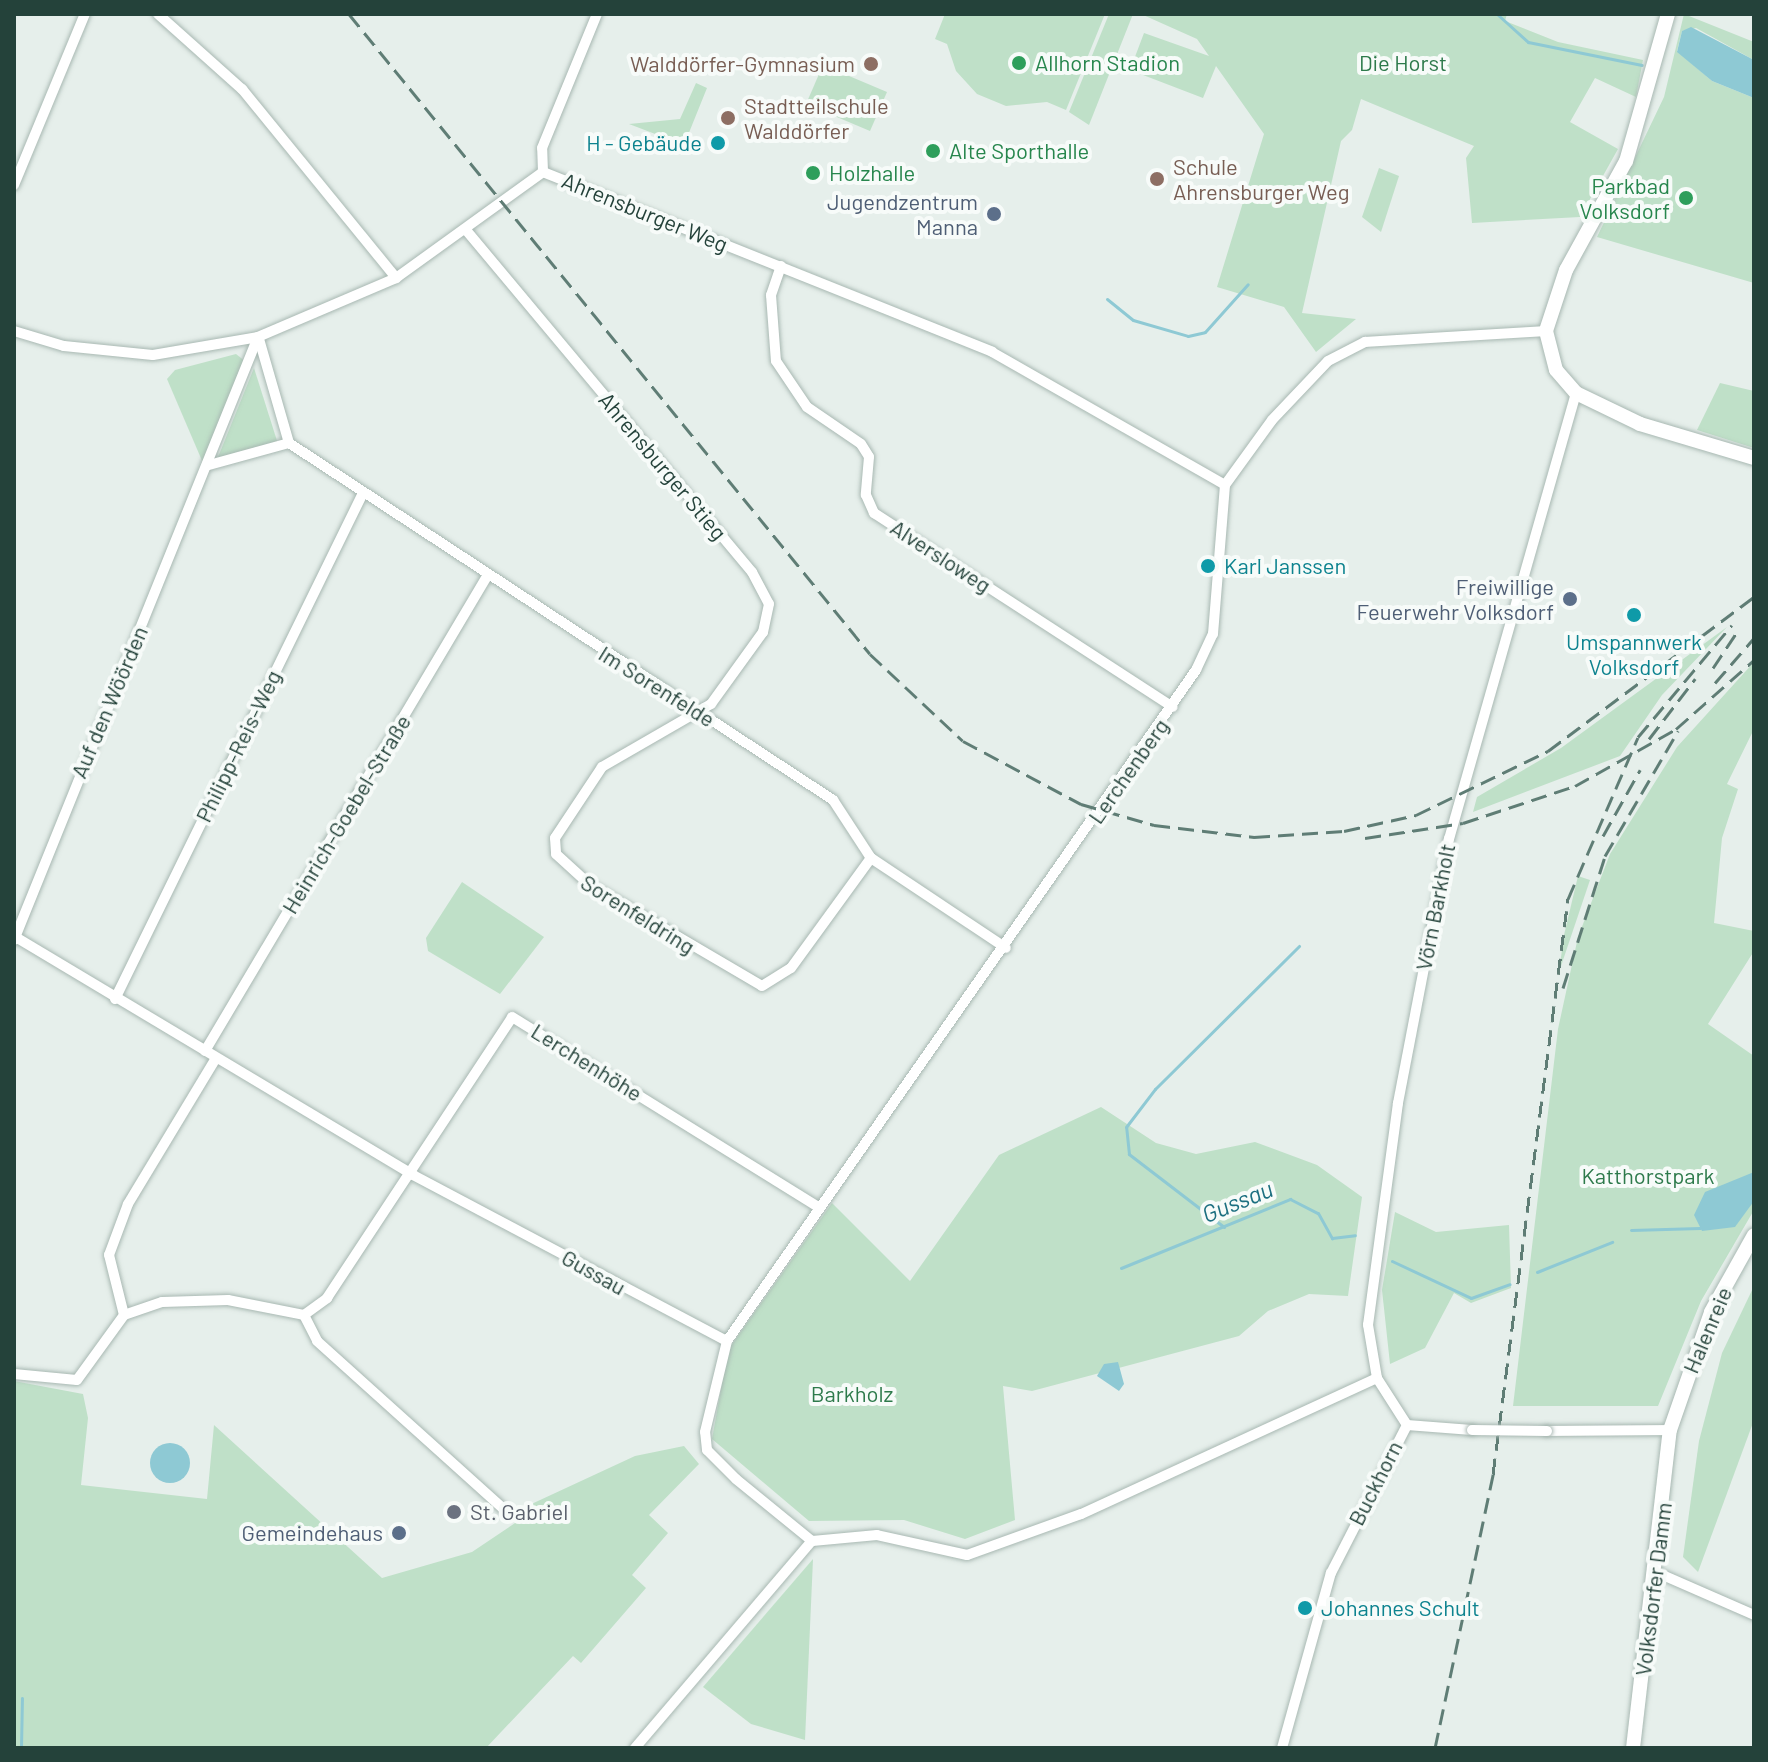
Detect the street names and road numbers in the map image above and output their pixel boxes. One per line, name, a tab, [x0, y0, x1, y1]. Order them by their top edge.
street label: Ahrensburger Weg	[558, 167, 732, 257]
street label: Ahrensburger Stieg	[594, 387, 732, 545]
street label: Alversloweg	[886, 514, 996, 598]
street label: Auf den Wöörden	[65, 622, 153, 782]
street label: Im Sorenfelde	[594, 640, 720, 732]
street label: Philipp-Reis-Weg	[190, 666, 286, 826]
street label: Heinrich-Goebel-Straße	[276, 710, 416, 918]
street label: Lerchenberg	[1082, 713, 1174, 829]
street label: Vörn Barkholt	[1410, 841, 1460, 973]
street label: Sorenfeldring	[576, 869, 700, 959]
street label: Lerchenhöhe	[527, 1017, 647, 1107]
street label: Gussau	[557, 1244, 631, 1300]
street label: Halenreie	[1677, 1283, 1737, 1377]
street label: Buckhorn	[1343, 1436, 1407, 1530]
street label: Volksdorfer Damm	[1629, 1501, 1677, 1677]

